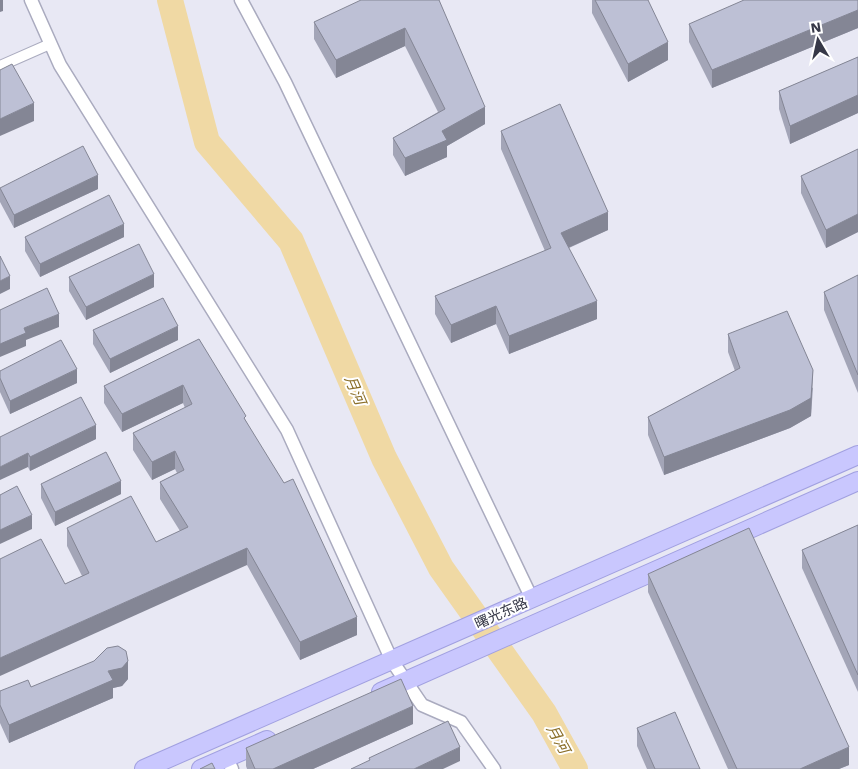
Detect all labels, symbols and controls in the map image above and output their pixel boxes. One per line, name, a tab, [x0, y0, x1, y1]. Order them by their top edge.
north arrow	[793, 15, 843, 65]
text: N	[810, 18, 822, 36]
water label: 月河	[341, 373, 370, 410]
street label: 曙光东路	[472, 594, 530, 632]
water label: 月河	[543, 722, 575, 759]

